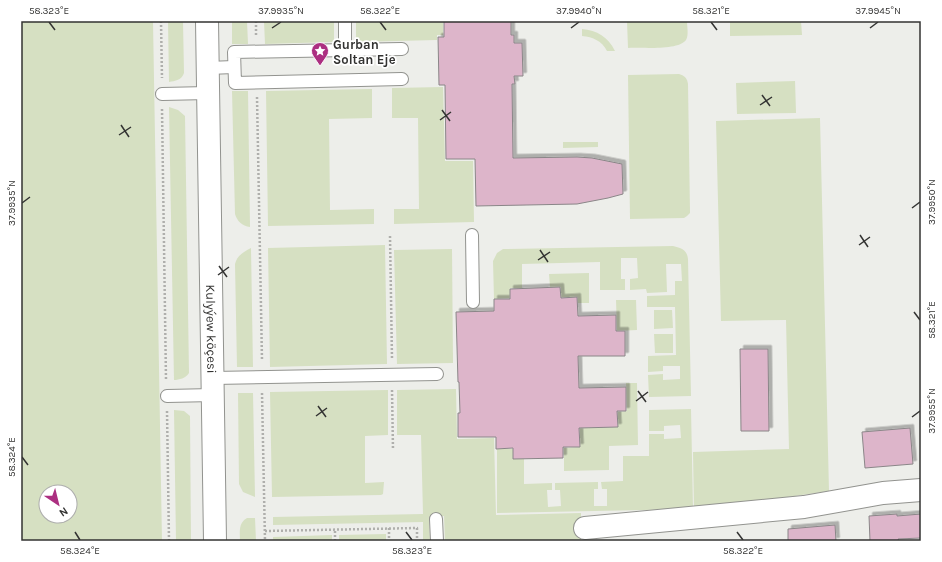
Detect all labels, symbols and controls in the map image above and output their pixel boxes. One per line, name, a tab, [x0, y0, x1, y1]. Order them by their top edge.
text: 58.323°E	[29, 5, 69, 17]
text: 37.9935°N	[258, 5, 304, 17]
text: 58.322°E	[360, 5, 400, 17]
text: 37.9940°N	[556, 5, 602, 17]
text: 58.321°E	[692, 5, 730, 17]
text: 37.9945°N	[855, 5, 901, 17]
place label: Gurban Soltan Eje	[333, 37, 396, 67]
place icon: Gurban Soltan Eje	[310, 41, 330, 66]
text: 37.9950°N	[926, 179, 938, 225]
text: 37.9935°N	[6, 180, 18, 226]
street label: Kulyýew köçesi	[204, 284, 220, 374]
text: 58.321°E	[926, 301, 938, 339]
text: 37.9955°N	[926, 388, 938, 434]
text: 58.324°E	[6, 437, 18, 477]
north arrow	[38, 484, 78, 524]
text: N	[56, 504, 70, 519]
text: 58.324°E	[60, 545, 100, 557]
text: 58.323°E	[392, 545, 432, 557]
text: 58.322°E	[723, 545, 763, 557]

